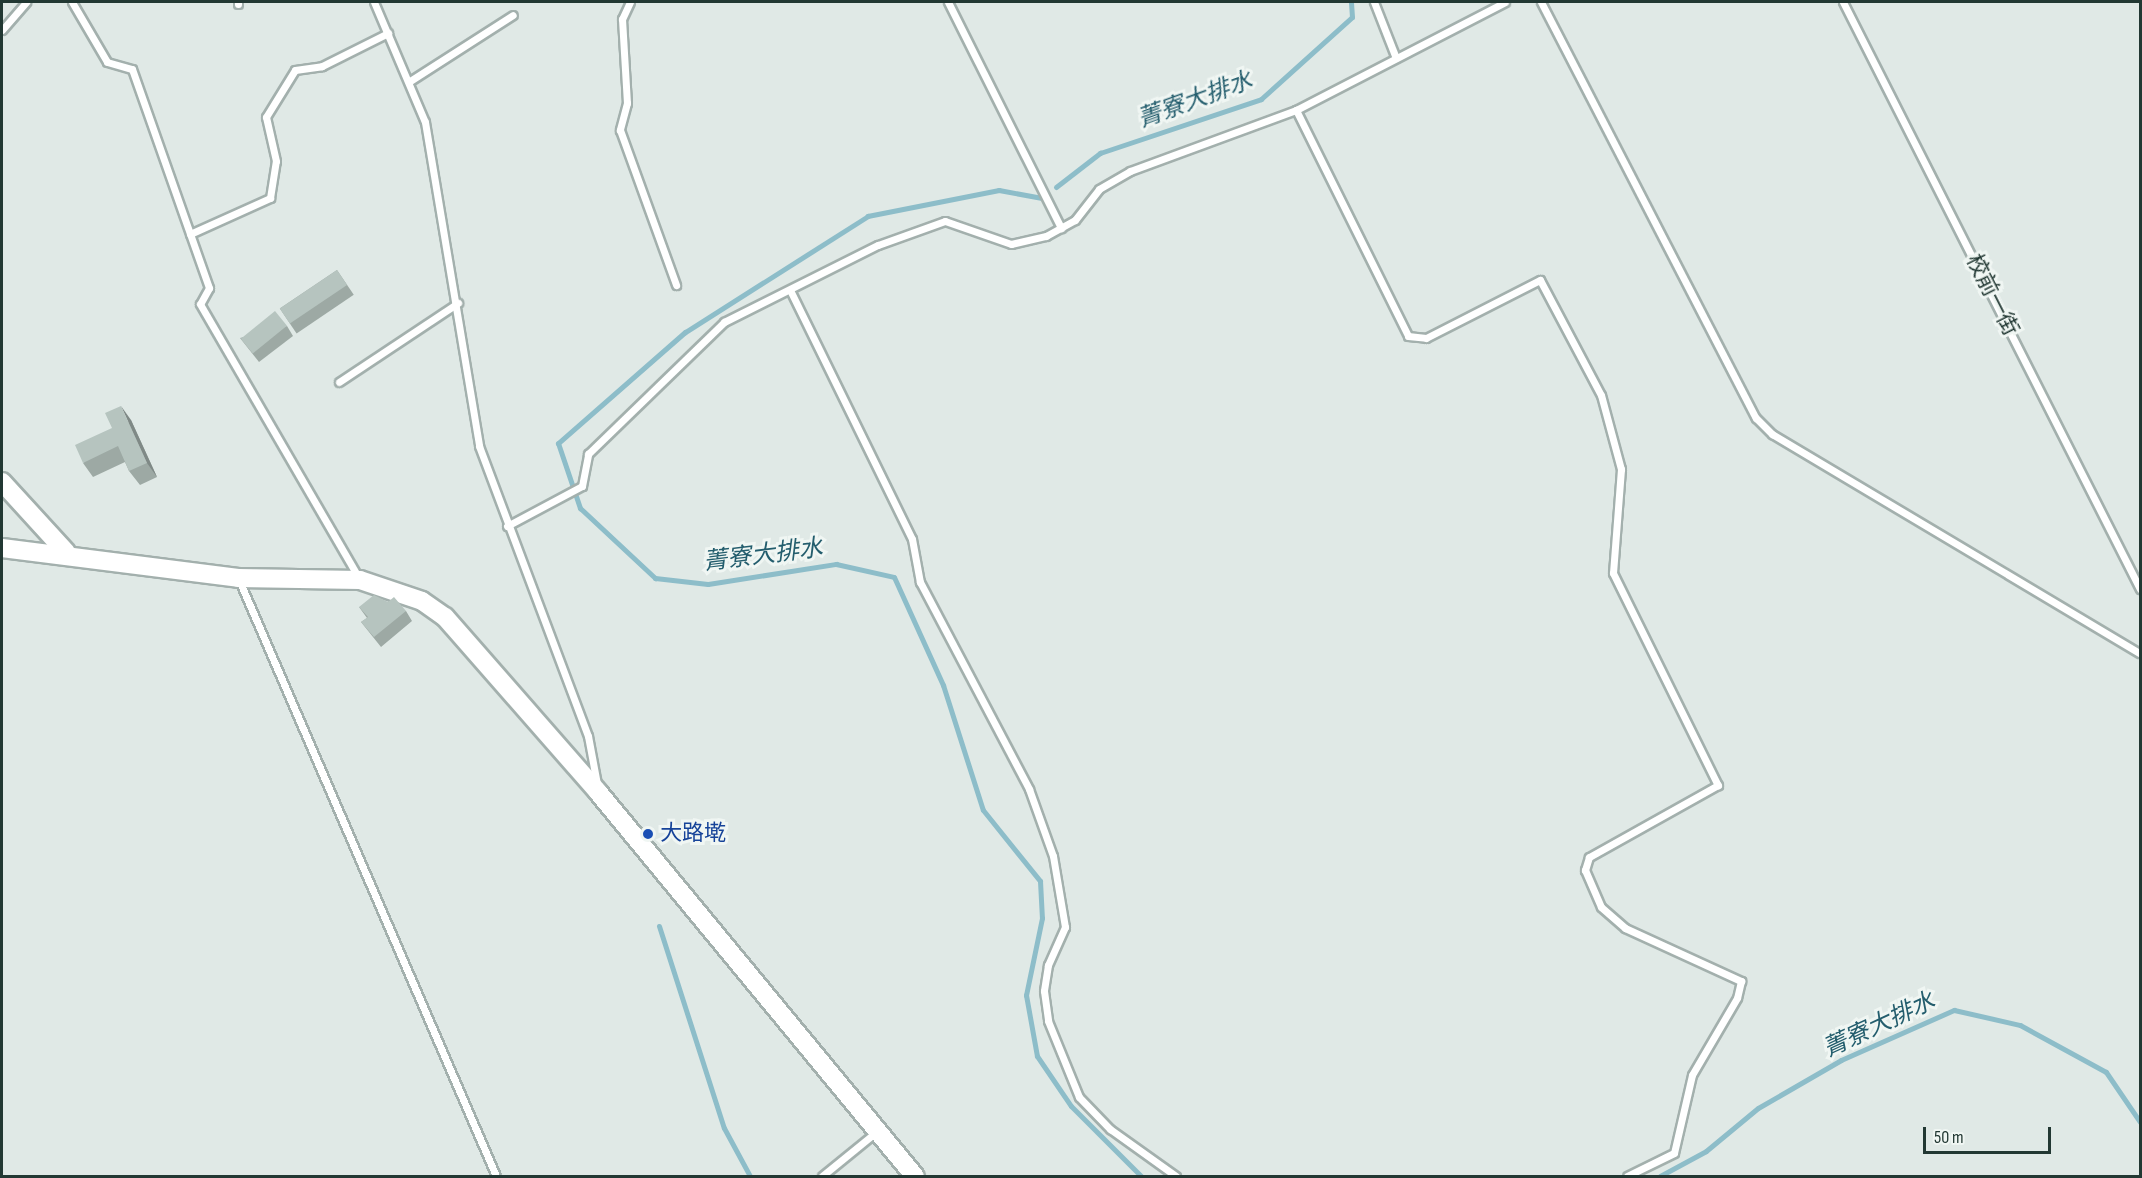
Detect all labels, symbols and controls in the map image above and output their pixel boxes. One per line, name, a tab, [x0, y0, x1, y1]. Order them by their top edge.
water label: 菁寮大排水	[1134, 66, 1256, 134]
street label: 校前一街	[1960, 250, 2024, 340]
water label: 菁寮大排水	[702, 533, 824, 577]
place label: 大路墘	[660, 821, 726, 847]
marker: 大路墘	[641, 827, 655, 841]
water label: 菁寮大排水	[1819, 987, 1939, 1063]
scale bar	[1926, 1115, 2054, 1153]
text: 50 m	[1934, 1127, 1964, 1148]

